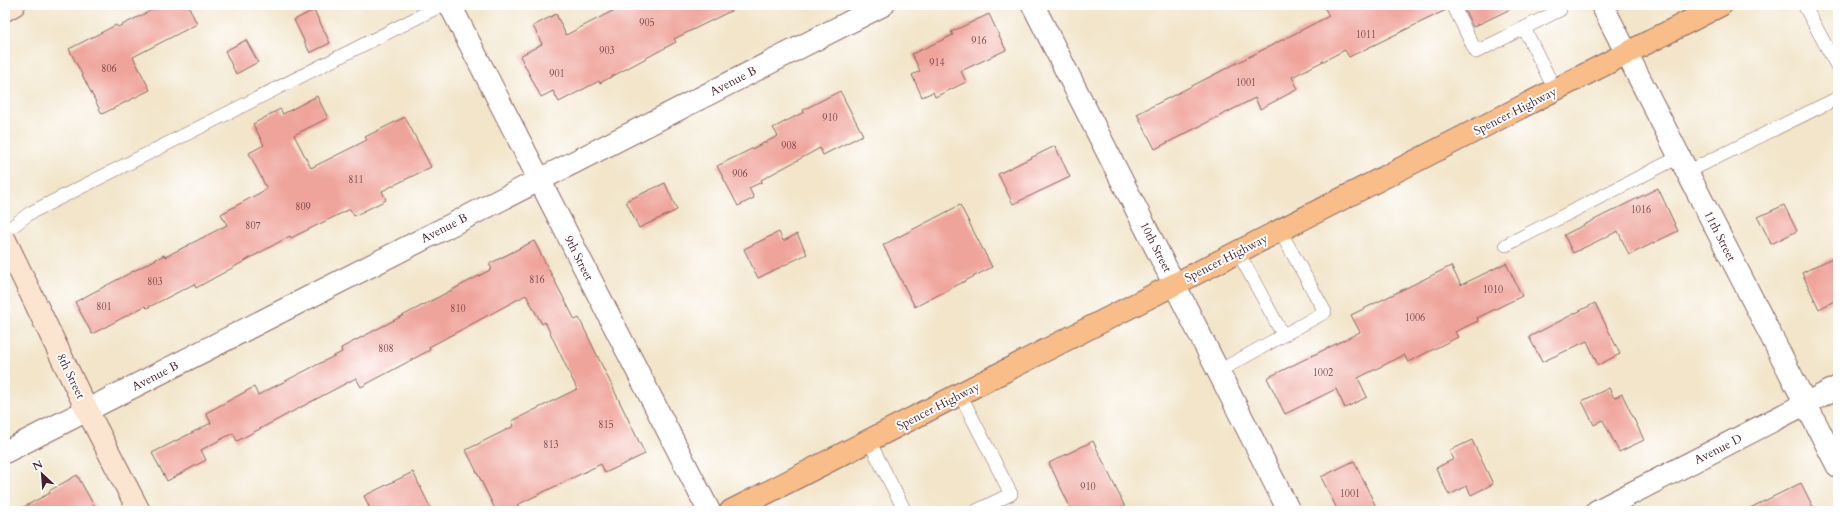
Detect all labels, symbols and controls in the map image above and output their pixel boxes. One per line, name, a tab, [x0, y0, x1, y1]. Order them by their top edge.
house number: 905	[639, 16, 655, 30]
house number: 1011	[1356, 28, 1376, 42]
house number: 916	[971, 34, 987, 48]
house number: 903	[599, 44, 615, 58]
house number: 914	[929, 56, 945, 70]
house number: 806	[101, 62, 117, 76]
street label: Avenue B	[707, 62, 759, 100]
house number: 901	[549, 67, 565, 81]
house number: 1001	[1236, 76, 1256, 90]
street label: Spencer Highway	[1471, 83, 1560, 139]
house number: 910	[822, 111, 838, 125]
house number: 908	[781, 139, 797, 153]
house number: 906	[732, 167, 748, 181]
house number: 811	[348, 173, 364, 187]
house number: 809	[295, 200, 311, 214]
house number: 1016	[1631, 203, 1651, 217]
street label: 11th Street	[1700, 208, 1740, 264]
street label: Avenue B	[418, 209, 470, 247]
house number: 807	[245, 219, 261, 233]
street label: 10th Street	[1136, 219, 1176, 275]
street label: Spencer Highway	[1182, 230, 1271, 286]
street label: 9th Street	[561, 233, 597, 283]
house number: 816	[529, 273, 545, 287]
house number: 803	[147, 275, 163, 289]
house number: 1010	[1483, 283, 1503, 297]
house number: 801	[96, 300, 112, 314]
house number: 810	[450, 302, 466, 316]
house number: 1006	[1405, 311, 1425, 325]
house number: 808	[378, 342, 394, 356]
street label: 8th Street	[53, 351, 89, 402]
street label: Avenue B	[129, 357, 181, 395]
house number: 1002	[1313, 366, 1333, 380]
street label: Spencer Highway	[894, 378, 983, 434]
house number: 815	[598, 418, 614, 432]
street label: Avenue D	[1691, 430, 1745, 468]
house number: 813	[543, 438, 559, 452]
north arrow	[22, 454, 62, 494]
text: N	[30, 456, 46, 474]
house number: 910	[1080, 480, 1096, 494]
house number: 1001	[1340, 487, 1360, 501]

